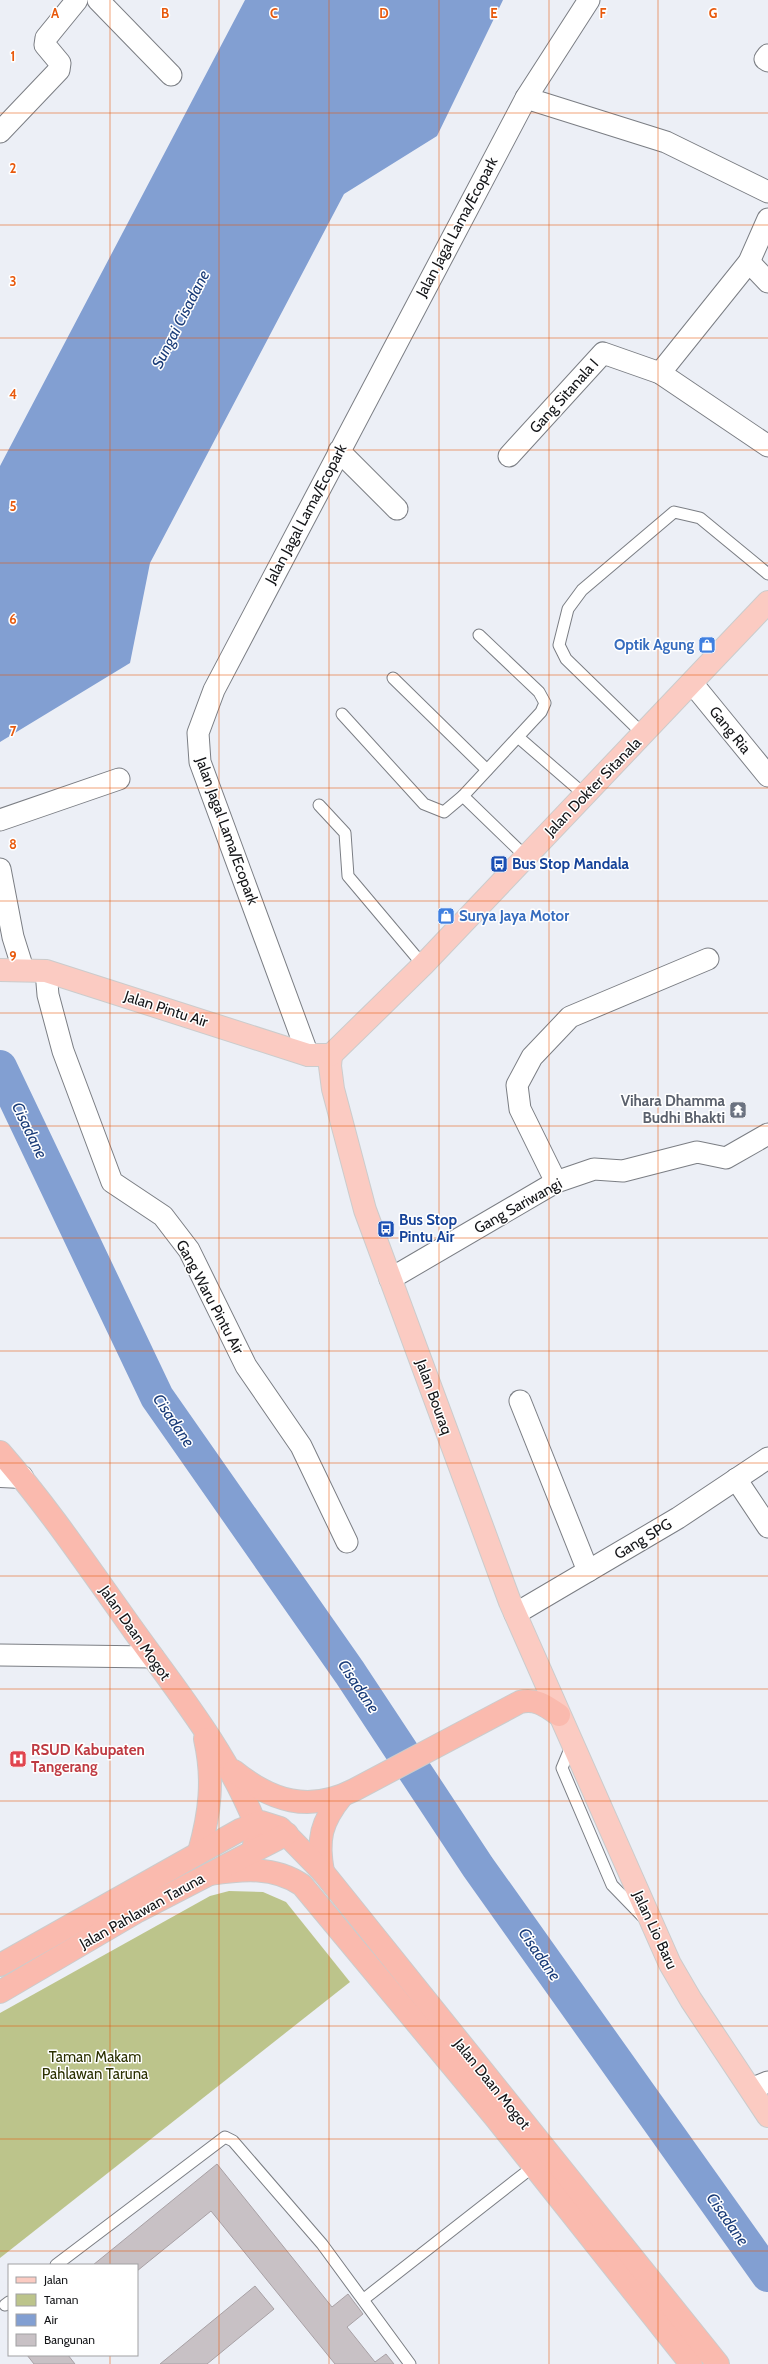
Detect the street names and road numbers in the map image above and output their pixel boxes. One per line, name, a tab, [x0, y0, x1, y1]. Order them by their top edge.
street label: Jalan Jagal Lama/Ecopark	[412, 154, 502, 301]
street label: Gang Sitanala I	[526, 355, 602, 437]
street label: Jalan Jagal Lama/Ecopark	[261, 441, 351, 588]
street label: Gang Ria	[705, 703, 755, 758]
street label: Jalan Dokter Sitanala	[541, 733, 645, 841]
street label: Jalan Jagal Lama/Ecopark	[192, 754, 262, 908]
street label: Jalan Pintu Air	[121, 987, 210, 1031]
street label: Gang Sariwangi	[471, 1174, 565, 1238]
street label: Gang Waru Pintu Air	[172, 1237, 248, 1357]
street label: Jalan Bouraq	[412, 1356, 456, 1437]
street label: Gang SPG	[611, 1515, 675, 1563]
street label: Jalan Daan Mogot	[95, 1581, 174, 1684]
street label: Jalan Pahlawan Taruna	[76, 1869, 208, 1953]
street label: Jalan Lio Baru	[629, 1887, 681, 1972]
street label: Jalan Daan Mogot	[449, 2034, 534, 2133]

